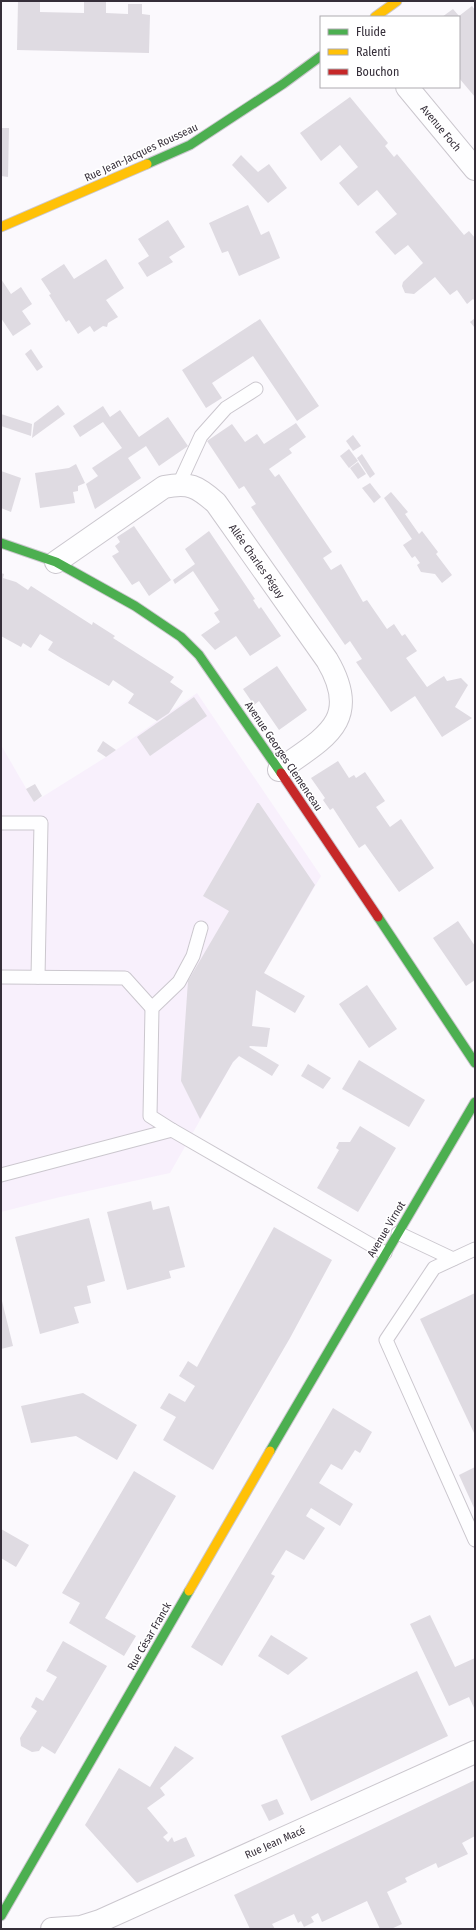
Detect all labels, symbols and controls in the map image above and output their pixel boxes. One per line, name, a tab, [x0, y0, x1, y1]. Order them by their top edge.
legend	[320, 16, 460, 88]
text: Fluide	[356, 25, 386, 39]
text: Ralenti	[356, 45, 391, 59]
text: Bouchon	[356, 65, 399, 79]
street label: Avenue Foch	[418, 103, 464, 154]
street label: Rue Jean-Jacques Rousseau	[82, 120, 200, 184]
street label: Allée Charles Péguy	[226, 522, 287, 601]
street label: Avenue Georges Clemenceau	[242, 699, 325, 813]
street label: Avenue Virnot	[365, 1199, 408, 1260]
street label: Rue César Franck	[125, 1599, 174, 1672]
street label: Rue Jean Macé	[243, 1823, 308, 1862]

